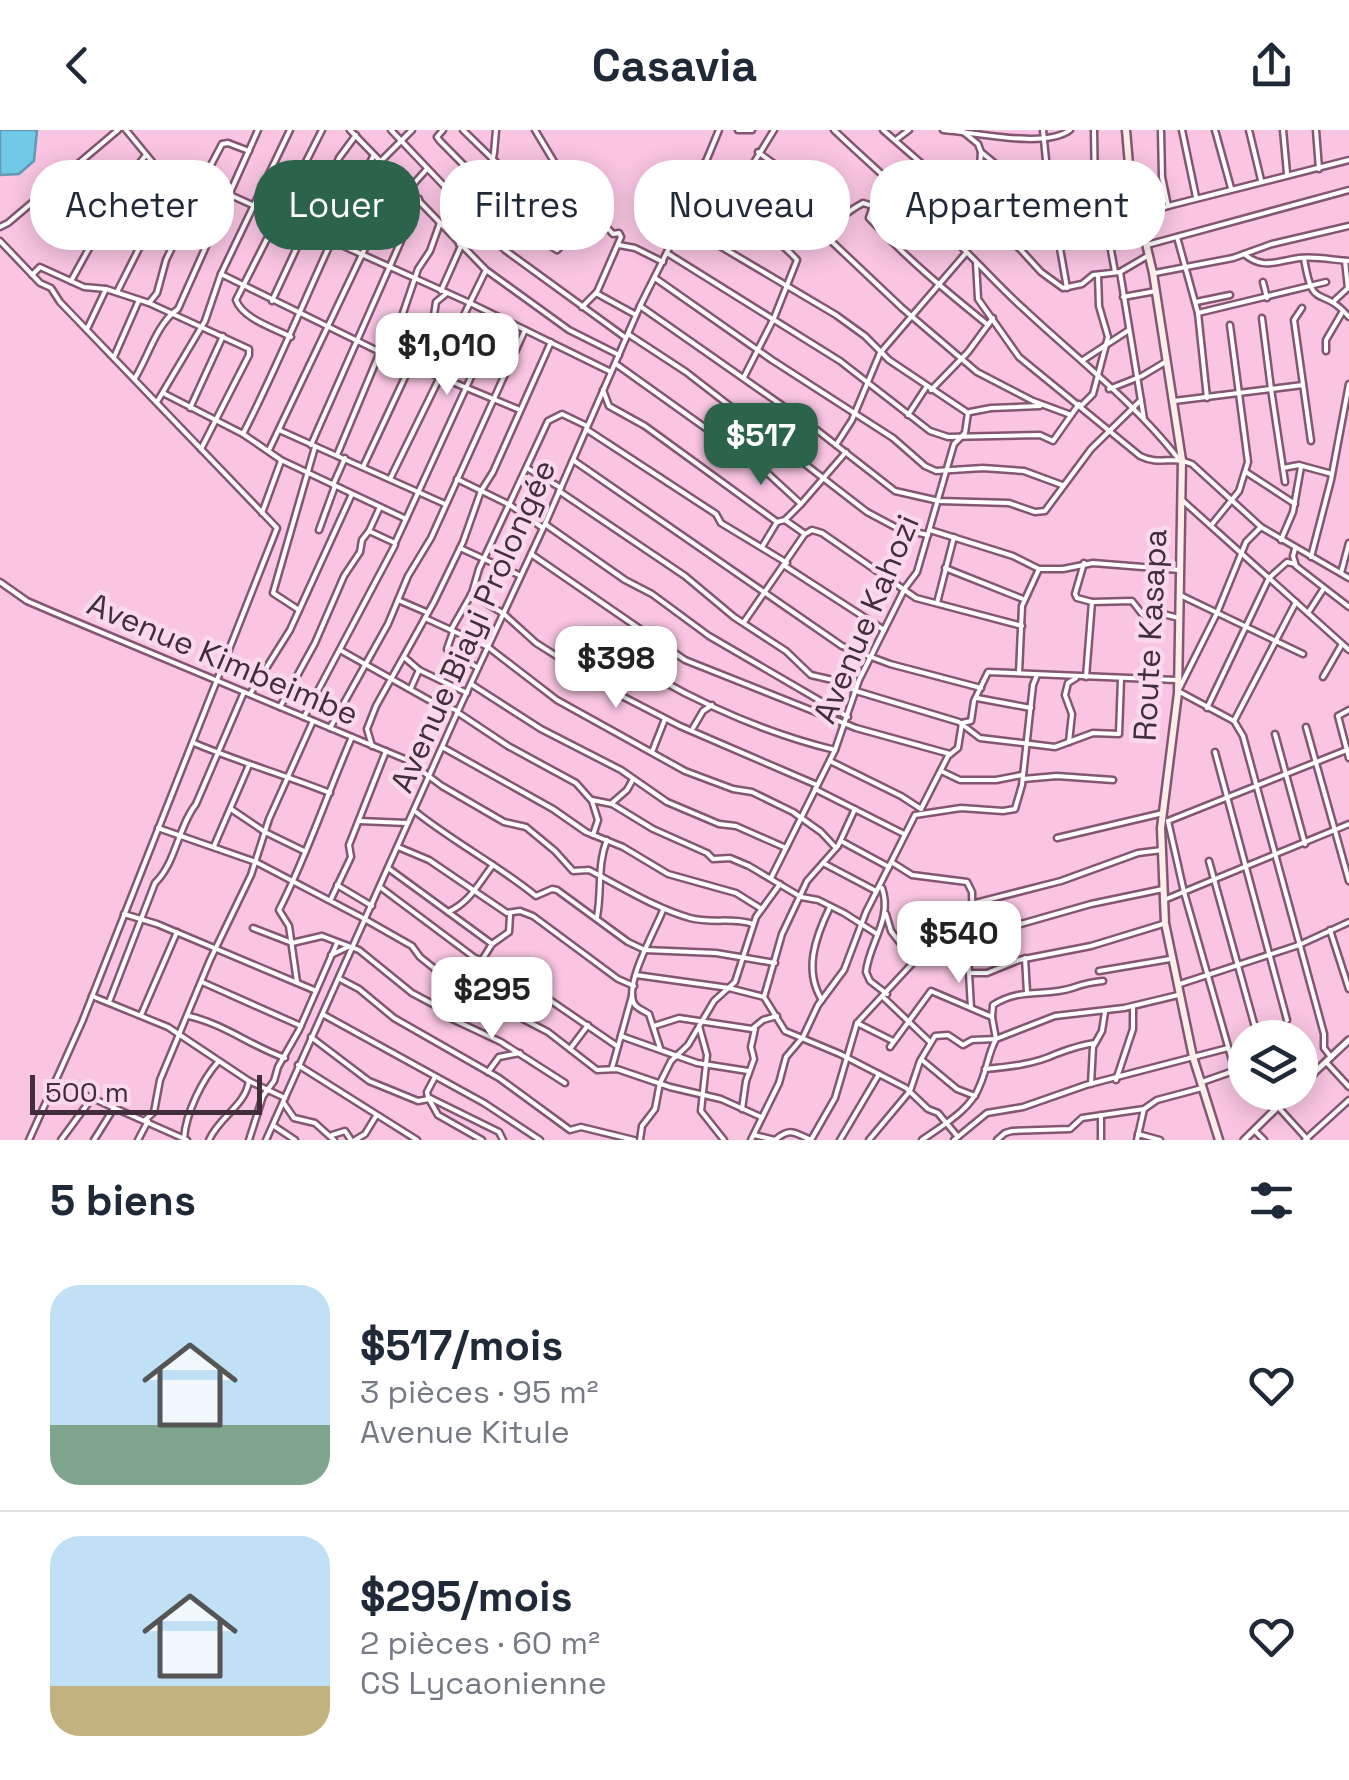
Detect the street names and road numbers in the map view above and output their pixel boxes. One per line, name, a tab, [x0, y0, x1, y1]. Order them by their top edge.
street label: Avenue Biayi Prolongée	[382, 453, 564, 799]
street label: Avenue Kahozi	[804, 509, 928, 729]
street label: Route Kasapa	[1124, 528, 1176, 742]
street label: Avenue Kimbeimbe	[81, 584, 365, 734]

